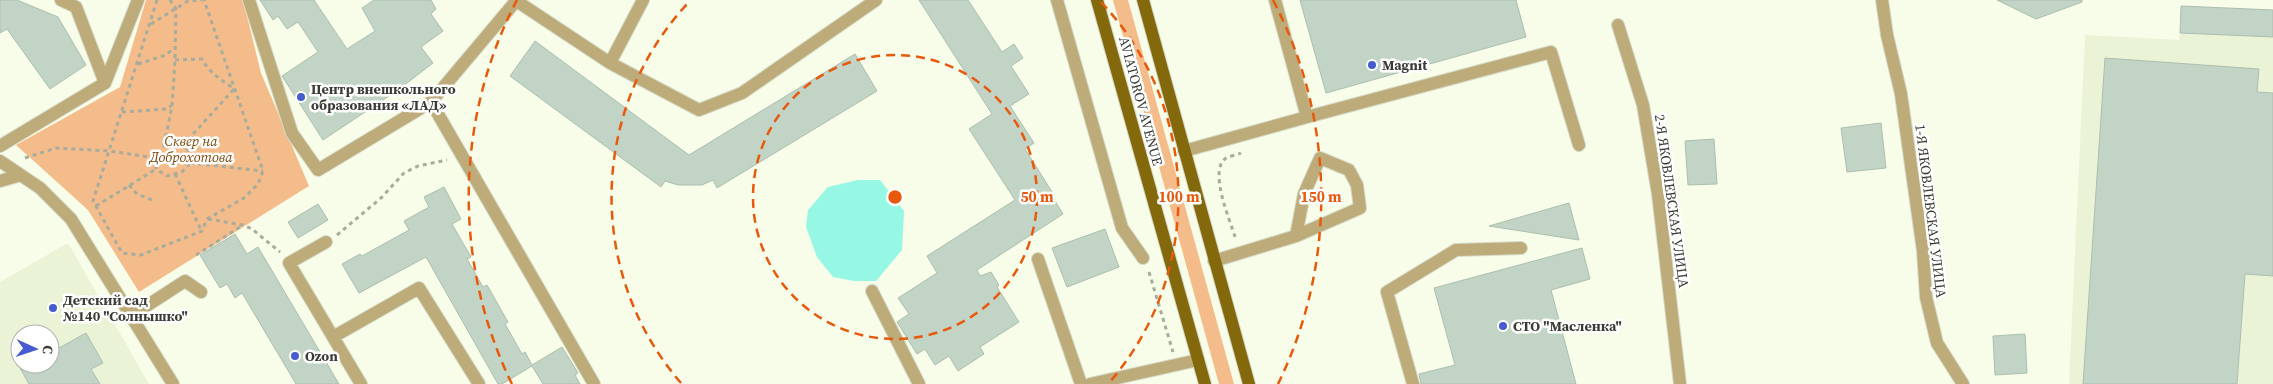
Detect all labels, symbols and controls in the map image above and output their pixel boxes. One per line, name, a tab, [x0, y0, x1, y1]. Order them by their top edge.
street label: AVIATOROV AVENUE	[1114, 34, 1168, 168]
place label: Magnit	[1382, 55, 1428, 75]
marker: Magnit	[1366, 59, 1378, 71]
place label: Центр внешкольного образования «ЛАД»	[311, 79, 456, 115]
marker: Центр внешкольного образования «ЛАД»	[295, 91, 307, 103]
street label: 2-Я ЯКОВЛЕВСКАЯ УЛИЦА	[1650, 113, 1694, 290]
street label: 1-Я ЯКОВЛЕВСКАЯ УЛИЦА	[1910, 123, 1952, 300]
park label: Сквер на Доброхотова	[148, 131, 233, 167]
text: 50 m	[1020, 186, 1054, 207]
text: 100 m	[1158, 186, 1200, 207]
text: 150 m	[1300, 186, 1342, 207]
centre of rings	[886, 188, 904, 206]
place label: Детский сад №140 "Солнышко"	[63, 290, 188, 326]
marker: Детский сад №140 "Солнышко"	[47, 302, 59, 314]
place label: СТО "Масленка"	[1513, 316, 1622, 336]
marker: СТО "Масленка"	[1497, 320, 1509, 332]
north arrow	[10, 324, 60, 374]
text: С	[38, 345, 58, 355]
place label: Ozon	[305, 346, 338, 366]
marker: Ozon	[289, 350, 301, 362]

